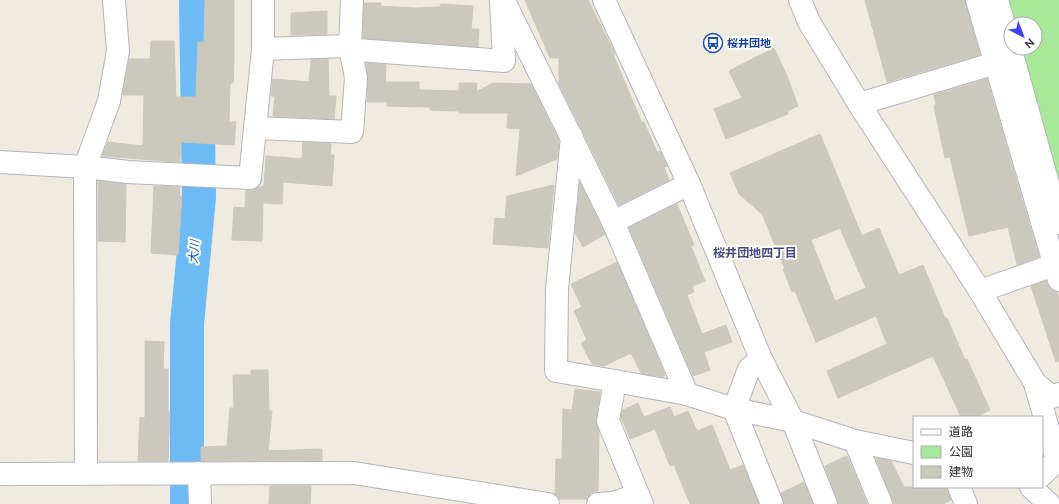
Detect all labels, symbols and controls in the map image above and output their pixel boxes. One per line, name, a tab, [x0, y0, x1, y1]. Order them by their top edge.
north arrow	[1003, 16, 1043, 56]
bus stop icon: 桜井団地	[702, 32, 724, 54]
text: N	[1022, 35, 1037, 51]
place label: 桜井団地	[727, 36, 771, 50]
water label: 大川	[185, 237, 202, 265]
district label: 桜井団地四丁目	[713, 245, 797, 260]
legend	[913, 416, 1043, 488]
text: 道路	[949, 424, 973, 439]
text: 公園	[949, 444, 973, 459]
text: 建物	[949, 464, 973, 479]

